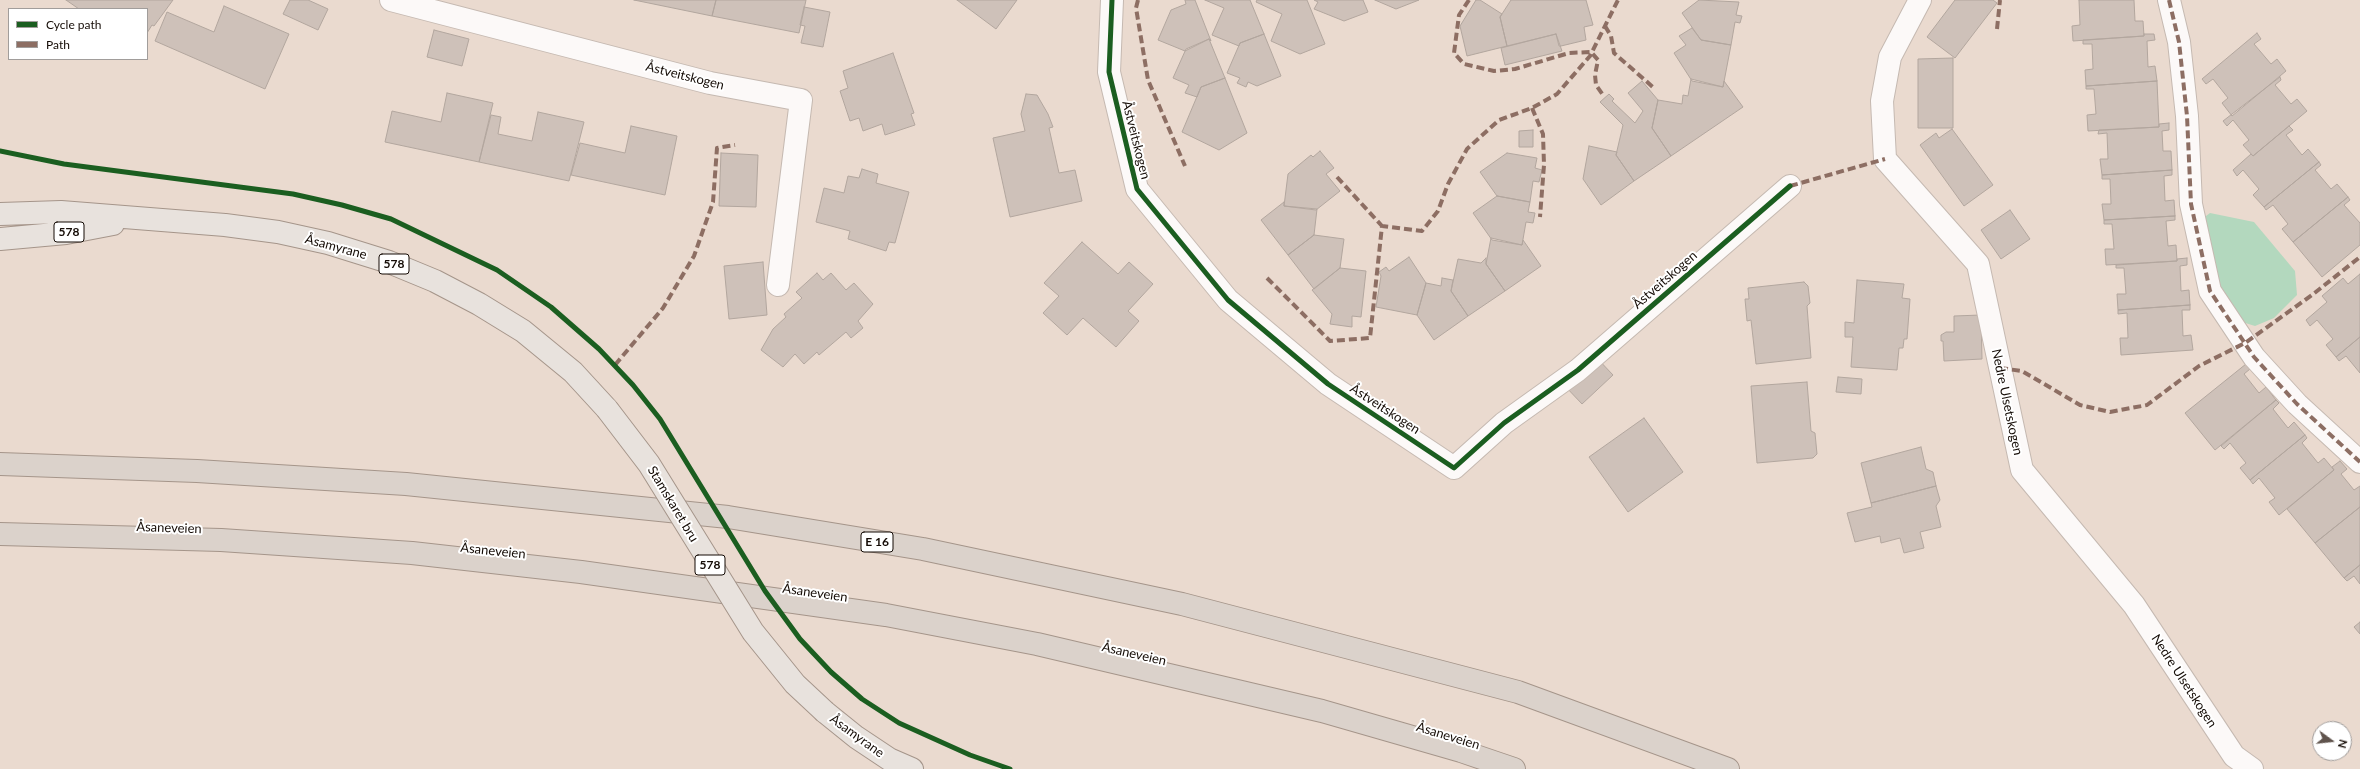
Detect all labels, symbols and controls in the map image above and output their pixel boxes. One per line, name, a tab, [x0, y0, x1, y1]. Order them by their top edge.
legend	[8, 8, 148, 60]
text: Cycle path	[46, 17, 101, 32]
text: Path	[46, 37, 70, 52]
street label: Åstveitskogen	[644, 59, 726, 93]
street label: Åstveitskogen	[1119, 99, 1153, 181]
road number: 578	[54, 222, 84, 242]
street label: Åsamyrane	[303, 231, 369, 263]
street label: Åstveitskogen	[1630, 248, 1700, 312]
road number: 578	[379, 254, 409, 274]
street label: Nedre Ulsetskogen	[1988, 348, 2026, 456]
street label: Åstveitskogen	[1347, 381, 1423, 437]
street label: Stamskaret bru	[644, 463, 702, 545]
street label: Åsaneveien	[136, 519, 202, 537]
road number: E 16	[861, 532, 893, 552]
street label: Åsaneveien	[460, 540, 526, 562]
road number: 578	[695, 555, 725, 575]
street label: Åsaneveien	[781, 581, 849, 605]
street label: Nedre Ulsetskogen	[2148, 631, 2220, 731]
street label: Åsaneveien	[1100, 639, 1168, 669]
street label: Åsamyrane	[827, 711, 887, 761]
street label: Åsaneveien	[1414, 719, 1482, 753]
north arrow	[2312, 721, 2352, 761]
text: N	[2336, 738, 2350, 750]

